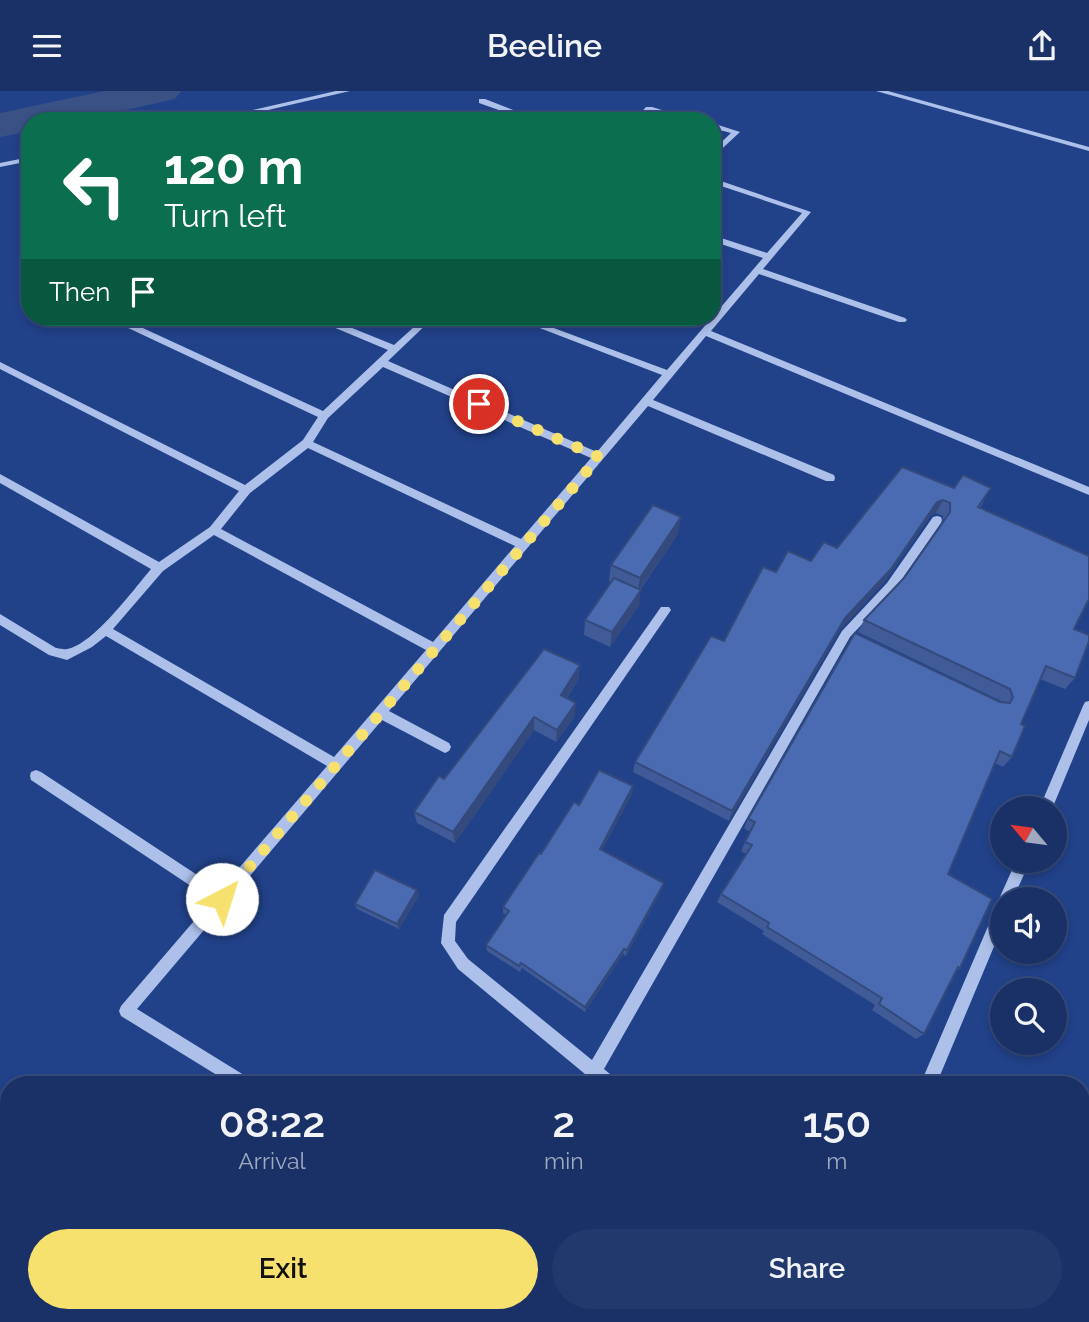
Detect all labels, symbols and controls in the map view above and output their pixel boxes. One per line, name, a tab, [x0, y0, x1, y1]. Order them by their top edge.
icon: menu	[28, 27, 66, 65]
text: Beeline	[487, 27, 602, 64]
icon: share	[1023, 27, 1061, 65]
text: 120 m	[164, 138, 303, 195]
icon: left	[49, 140, 140, 231]
text: Turn left	[164, 197, 286, 234]
icon: arrive	[124, 273, 162, 311]
text: Then	[49, 277, 110, 307]
pin	[449, 374, 509, 434]
icon: arrive	[460, 385, 498, 423]
north arrow	[990, 796, 1068, 873]
map controls	[990, 796, 1067, 1055]
position arrow	[185, 862, 259, 936]
button: sound	[990, 887, 1067, 964]
button: search	[990, 978, 1067, 1055]
text: 08:22	[219, 1098, 325, 1147]
text: 2	[552, 1098, 575, 1147]
text: 150	[802, 1098, 871, 1147]
text: Arrival	[238, 1147, 306, 1174]
text: min	[544, 1147, 584, 1174]
text: m	[826, 1147, 847, 1174]
button: Exit	[28, 1229, 538, 1309]
button: Share	[552, 1229, 1062, 1309]

